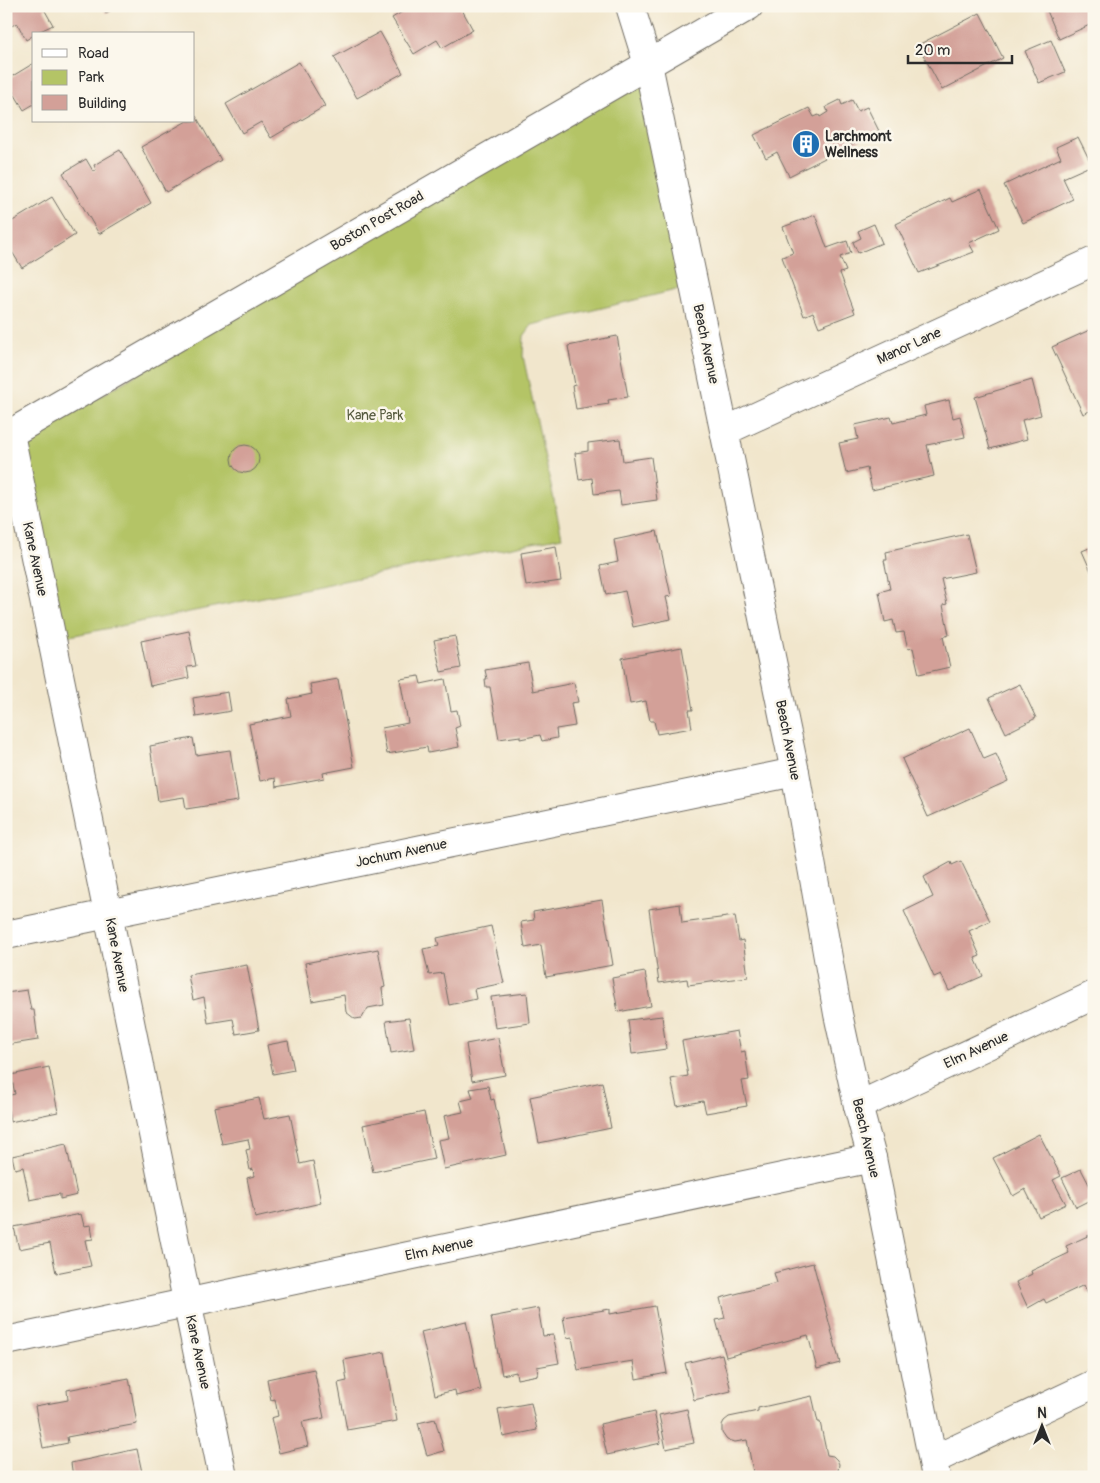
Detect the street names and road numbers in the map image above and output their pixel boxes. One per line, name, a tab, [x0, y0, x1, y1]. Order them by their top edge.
street label: Boston Post Road	[327, 187, 427, 255]
street label: Beach Avenue	[689, 303, 723, 386]
street label: Manor Lane	[874, 324, 944, 368]
street label: Kane Avenue	[19, 520, 51, 598]
street label: Beach Avenue	[772, 699, 804, 782]
street label: Jochum Avenue	[354, 835, 448, 871]
street label: Kane Avenue	[101, 916, 133, 994]
street label: Elm Avenue	[941, 1028, 1011, 1072]
street label: Beach Avenue	[849, 1097, 883, 1180]
street label: Elm Avenue	[403, 1233, 475, 1265]
street label: Kane Avenue	[182, 1313, 214, 1391]

